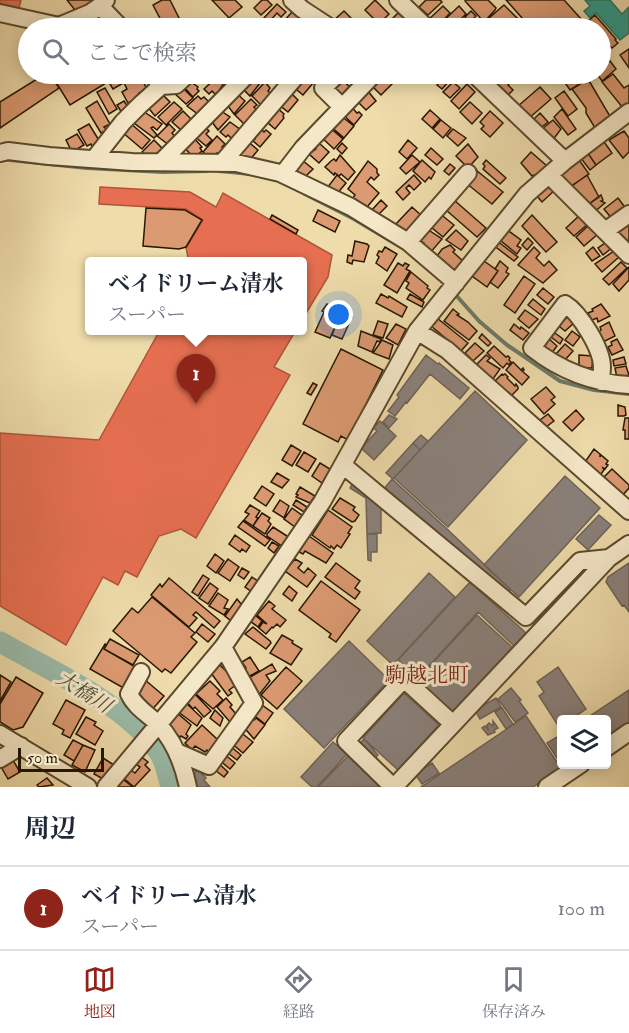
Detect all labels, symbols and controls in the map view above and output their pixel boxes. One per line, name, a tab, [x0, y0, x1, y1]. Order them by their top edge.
search box	[18, 18, 611, 84]
icon: search	[39, 35, 72, 68]
text: ここで検索	[87, 39, 197, 67]
popup	[85, 257, 307, 335]
text: ベイドリーム清水	[108, 270, 284, 298]
your location	[324, 300, 353, 329]
text: スーパー	[108, 302, 186, 327]
pin: 1	[176, 354, 216, 404]
district label: 駒越北町	[385, 662, 469, 689]
water label: 大橋川	[52, 666, 118, 720]
map controls	[557, 715, 611, 769]
button: layers	[557, 715, 611, 769]
scale bar	[18, 745, 104, 772]
text: 50 m	[27, 748, 58, 768]
text: 周辺	[24, 813, 76, 845]
text: ベイドリーム清水	[81, 882, 257, 910]
text: 1	[40, 896, 47, 921]
text: 100 m	[558, 896, 605, 921]
text: スーパー	[81, 914, 159, 939]
tab: 地図	[83, 963, 116, 1022]
tab: 経路	[282, 963, 315, 1022]
tab: 保存済み	[482, 963, 546, 1022]

